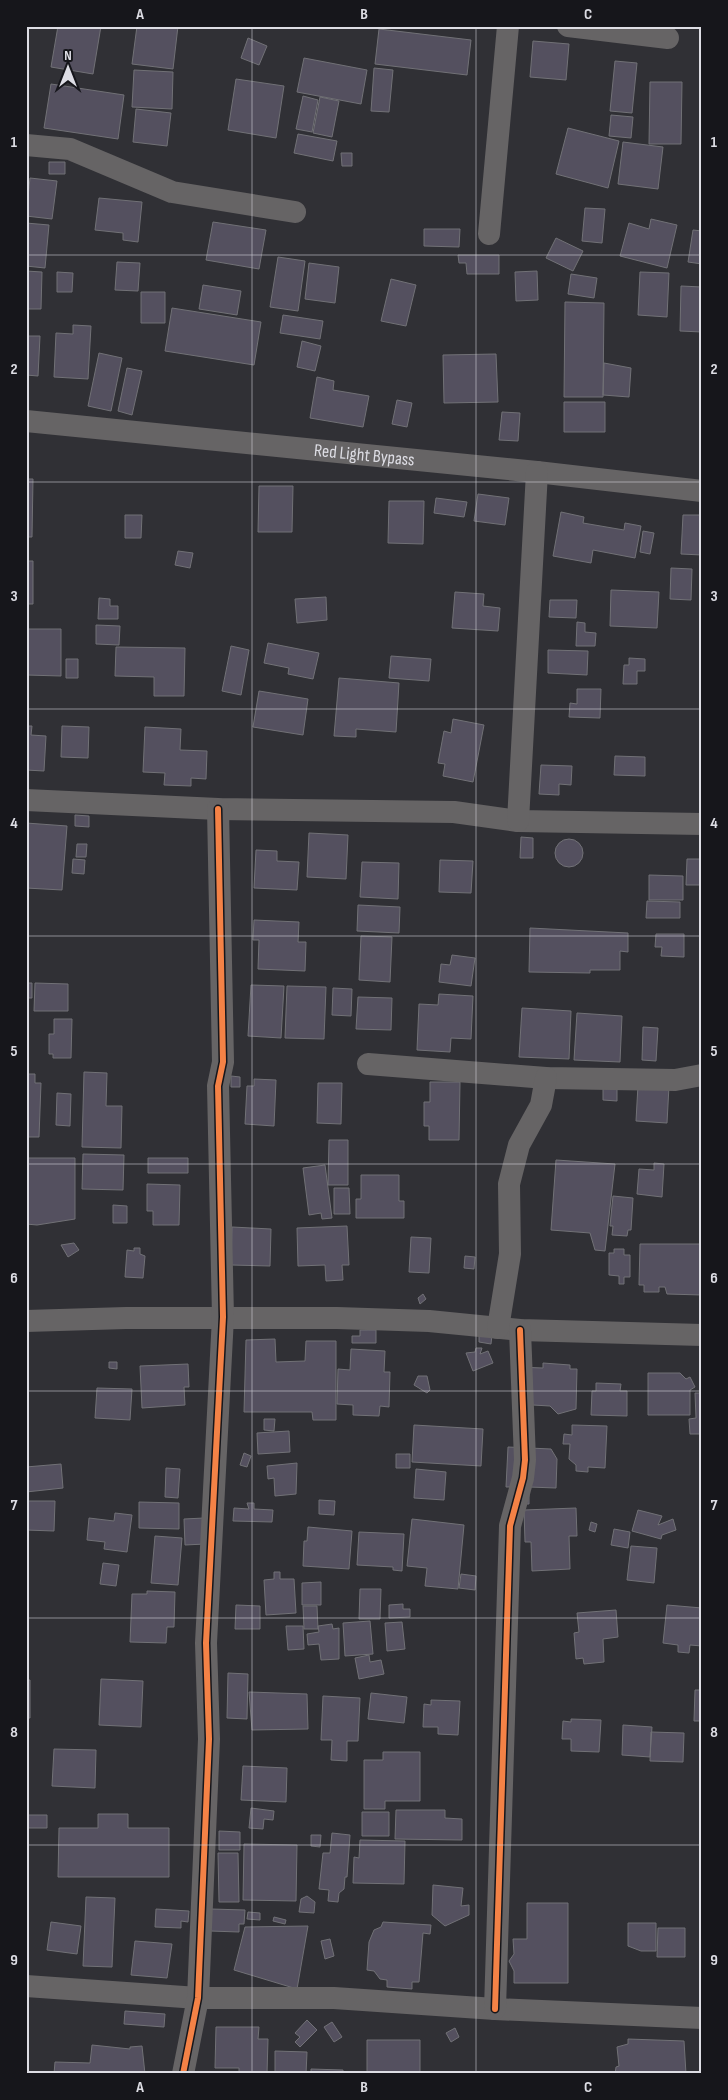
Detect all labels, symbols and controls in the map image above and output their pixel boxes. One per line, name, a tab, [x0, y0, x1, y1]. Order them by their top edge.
text: A	[135, 5, 144, 24]
text: B	[360, 5, 368, 24]
text: C	[584, 5, 592, 24]
north arrow	[42, 42, 92, 92]
text: N	[64, 47, 72, 64]
text: 1	[11, 133, 18, 152]
text: 1	[711, 133, 718, 152]
text: 2	[10, 360, 18, 379]
text: 2	[710, 360, 718, 379]
street label: Red Light Bypass	[313, 440, 416, 471]
text: 3	[10, 587, 18, 606]
text: 3	[710, 587, 718, 606]
text: 4	[10, 814, 18, 833]
text: 4	[710, 814, 718, 833]
text: 5	[10, 1042, 18, 1061]
text: 5	[710, 1042, 718, 1061]
text: 6	[10, 1269, 18, 1288]
text: 6	[710, 1269, 718, 1288]
text: 7	[11, 1496, 18, 1515]
text: 7	[711, 1496, 718, 1515]
text: 8	[10, 1723, 18, 1742]
text: 8	[710, 1723, 718, 1742]
text: 9	[10, 1951, 18, 1970]
text: 9	[710, 1951, 718, 1970]
text: A	[135, 2078, 144, 2097]
text: B	[360, 2078, 368, 2097]
text: C	[584, 2078, 592, 2097]

